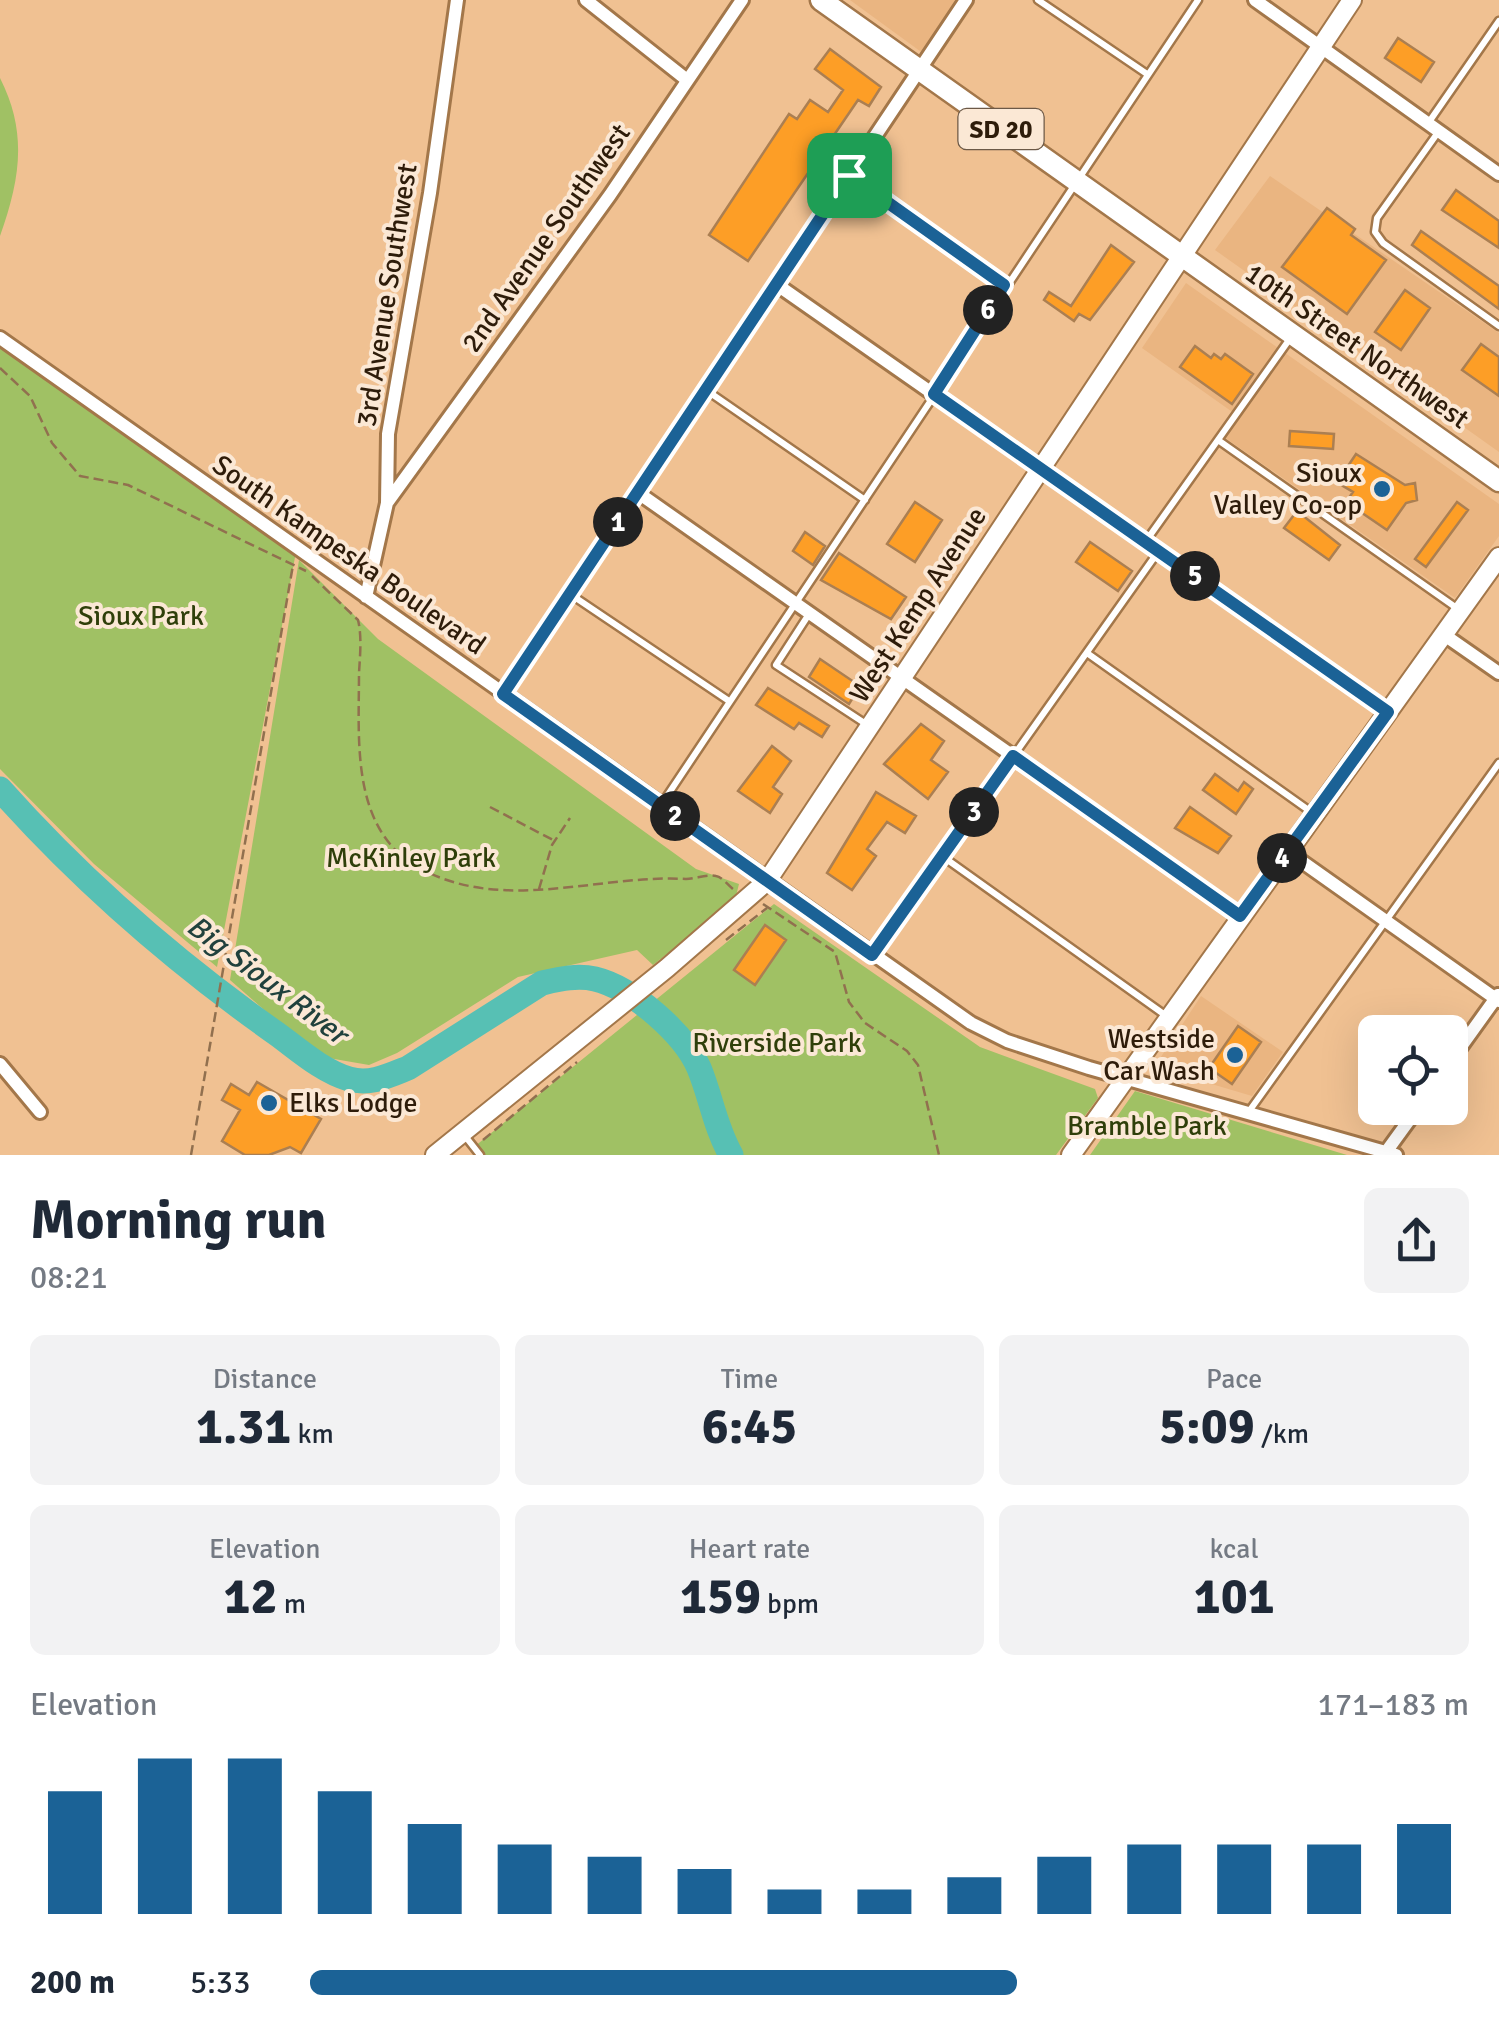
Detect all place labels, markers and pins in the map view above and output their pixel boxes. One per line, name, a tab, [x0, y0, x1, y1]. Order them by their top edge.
pin	[807, 133, 892, 218]
pin: 6	[963, 285, 1013, 335]
place label: Sioux Valley Co-op	[1214, 456, 1362, 522]
marker: Sioux Valley Co-op	[1371, 478, 1393, 500]
pin: 1	[593, 497, 643, 547]
pin: 5	[1170, 551, 1220, 601]
pin: 3	[949, 787, 999, 837]
pin: 2	[650, 791, 700, 841]
pin: 4	[1257, 833, 1307, 883]
place label: Westside Car Wash	[1103, 1022, 1215, 1088]
marker: Westside Car Wash	[1224, 1044, 1246, 1066]
place label: Elks Lodge	[289, 1086, 418, 1120]
marker: Elks Lodge	[258, 1092, 280, 1114]

